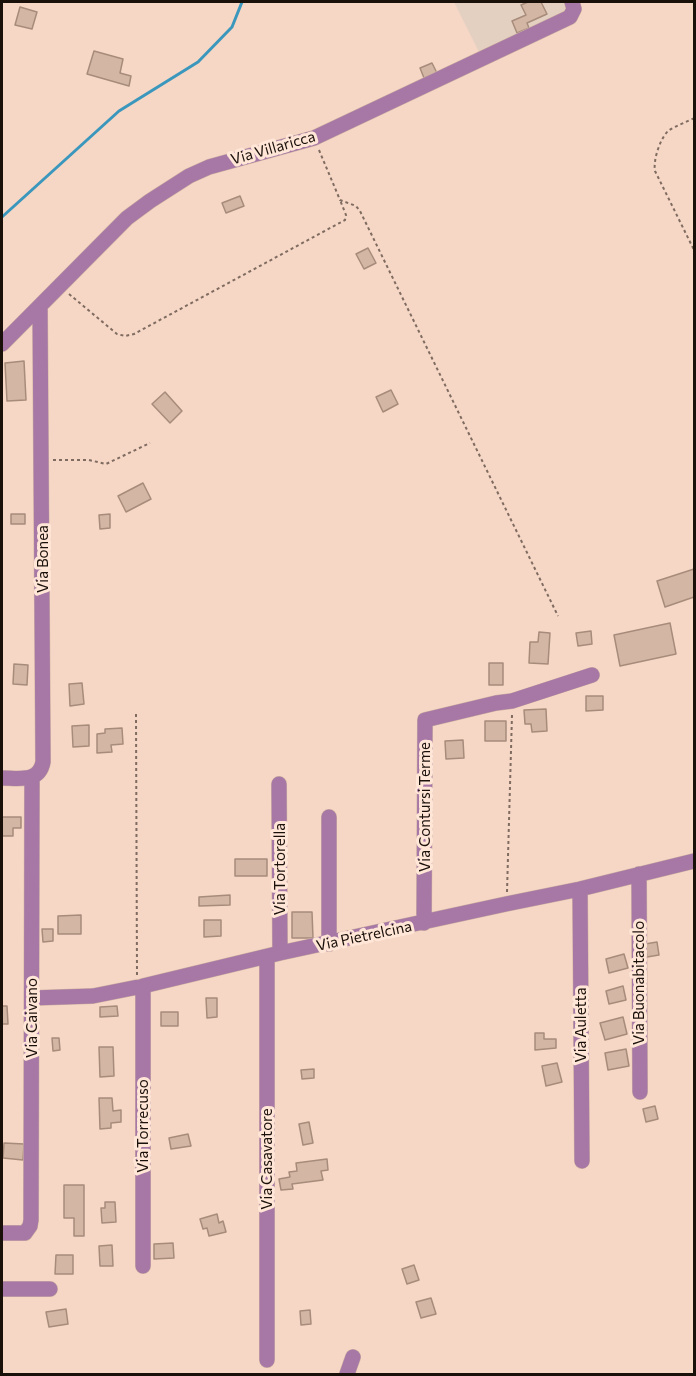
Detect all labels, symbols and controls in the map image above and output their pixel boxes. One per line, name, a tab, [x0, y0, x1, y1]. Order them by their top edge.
street label: Via Villaricca	[229, 127, 317, 169]
street label: Via Bonea	[34, 525, 52, 593]
street label: Via Contursi Terme	[416, 742, 434, 872]
street label: Via Tortorella	[271, 823, 289, 915]
street label: Via Pietrelcina	[315, 917, 413, 955]
street label: Via Buonabitacolo	[630, 921, 648, 1045]
street label: Via Caivano	[23, 978, 41, 1058]
street label: Via Auletta	[572, 987, 590, 1063]
street label: Via Torrecuso	[134, 1079, 152, 1173]
street label: Via Casavatore	[258, 1108, 276, 1210]

